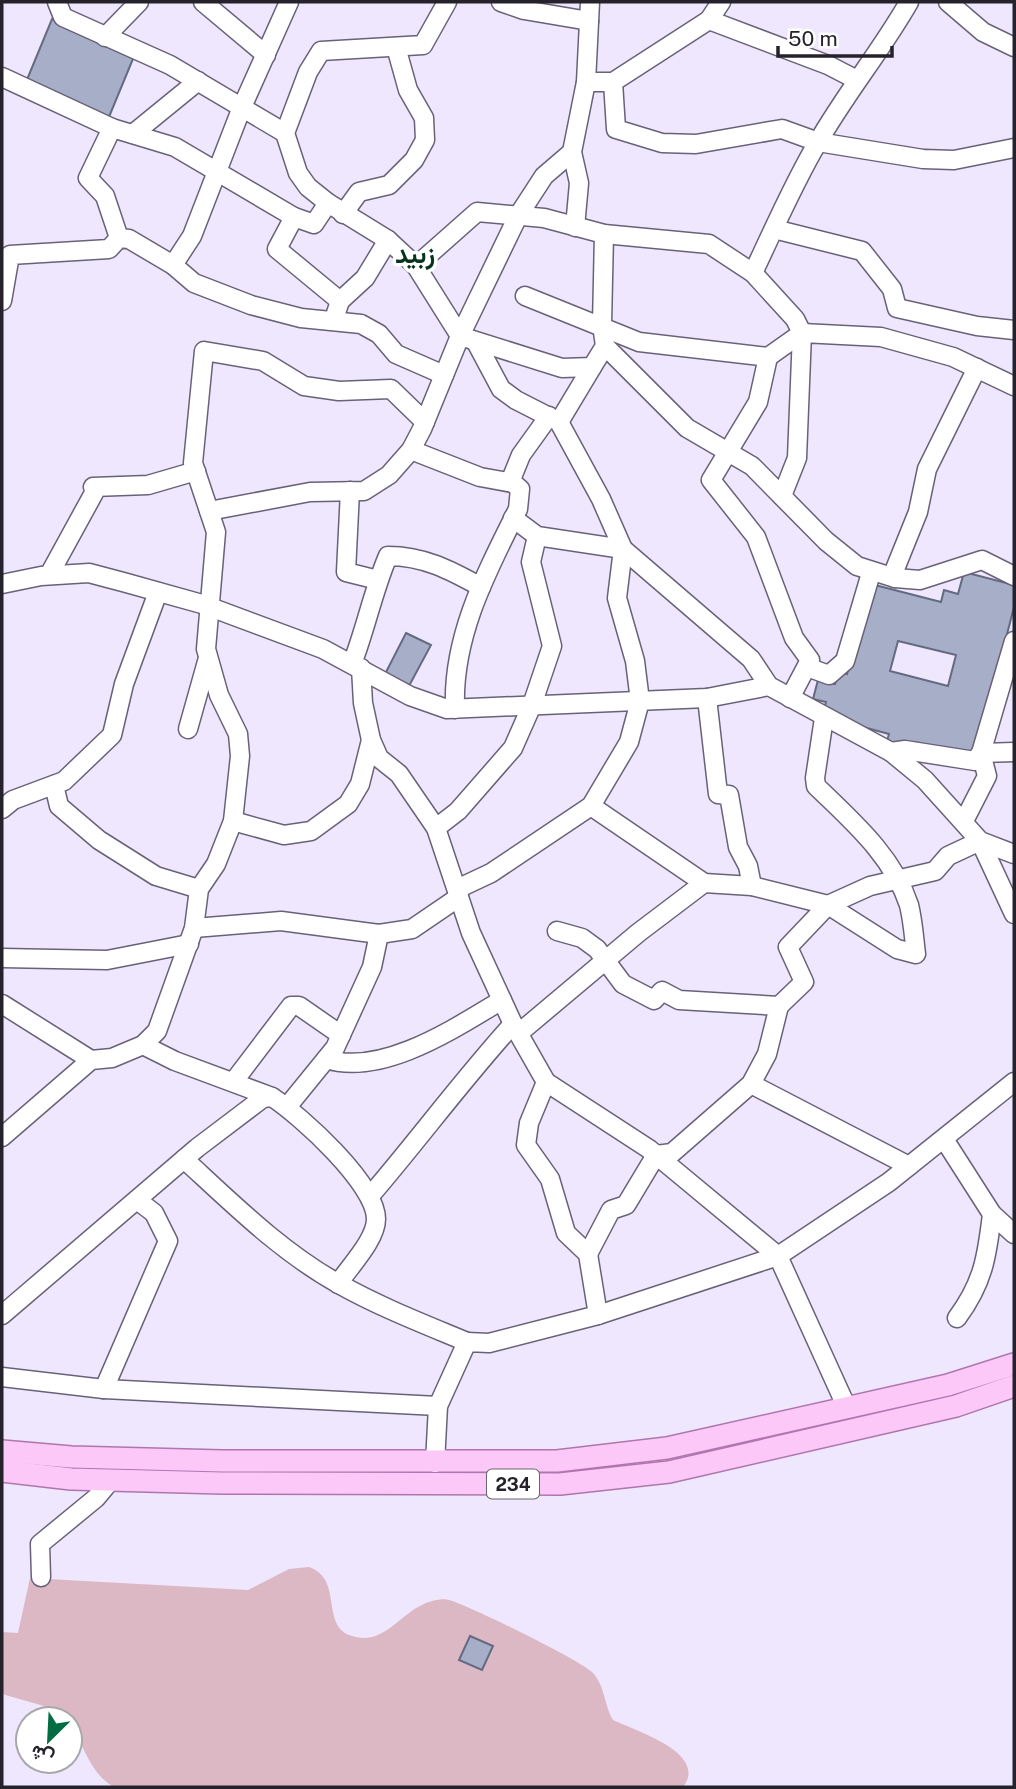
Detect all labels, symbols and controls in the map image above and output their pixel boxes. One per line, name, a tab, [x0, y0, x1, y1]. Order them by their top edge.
scale bar	[778, 14, 892, 58]
text: 50 m	[788, 26, 838, 51]
district label: زبيد	[395, 238, 435, 270]
road number: 234	[487, 1470, 539, 1498]
north arrow	[14, 1705, 84, 1775]
text: ش	[27, 1740, 57, 1770]

